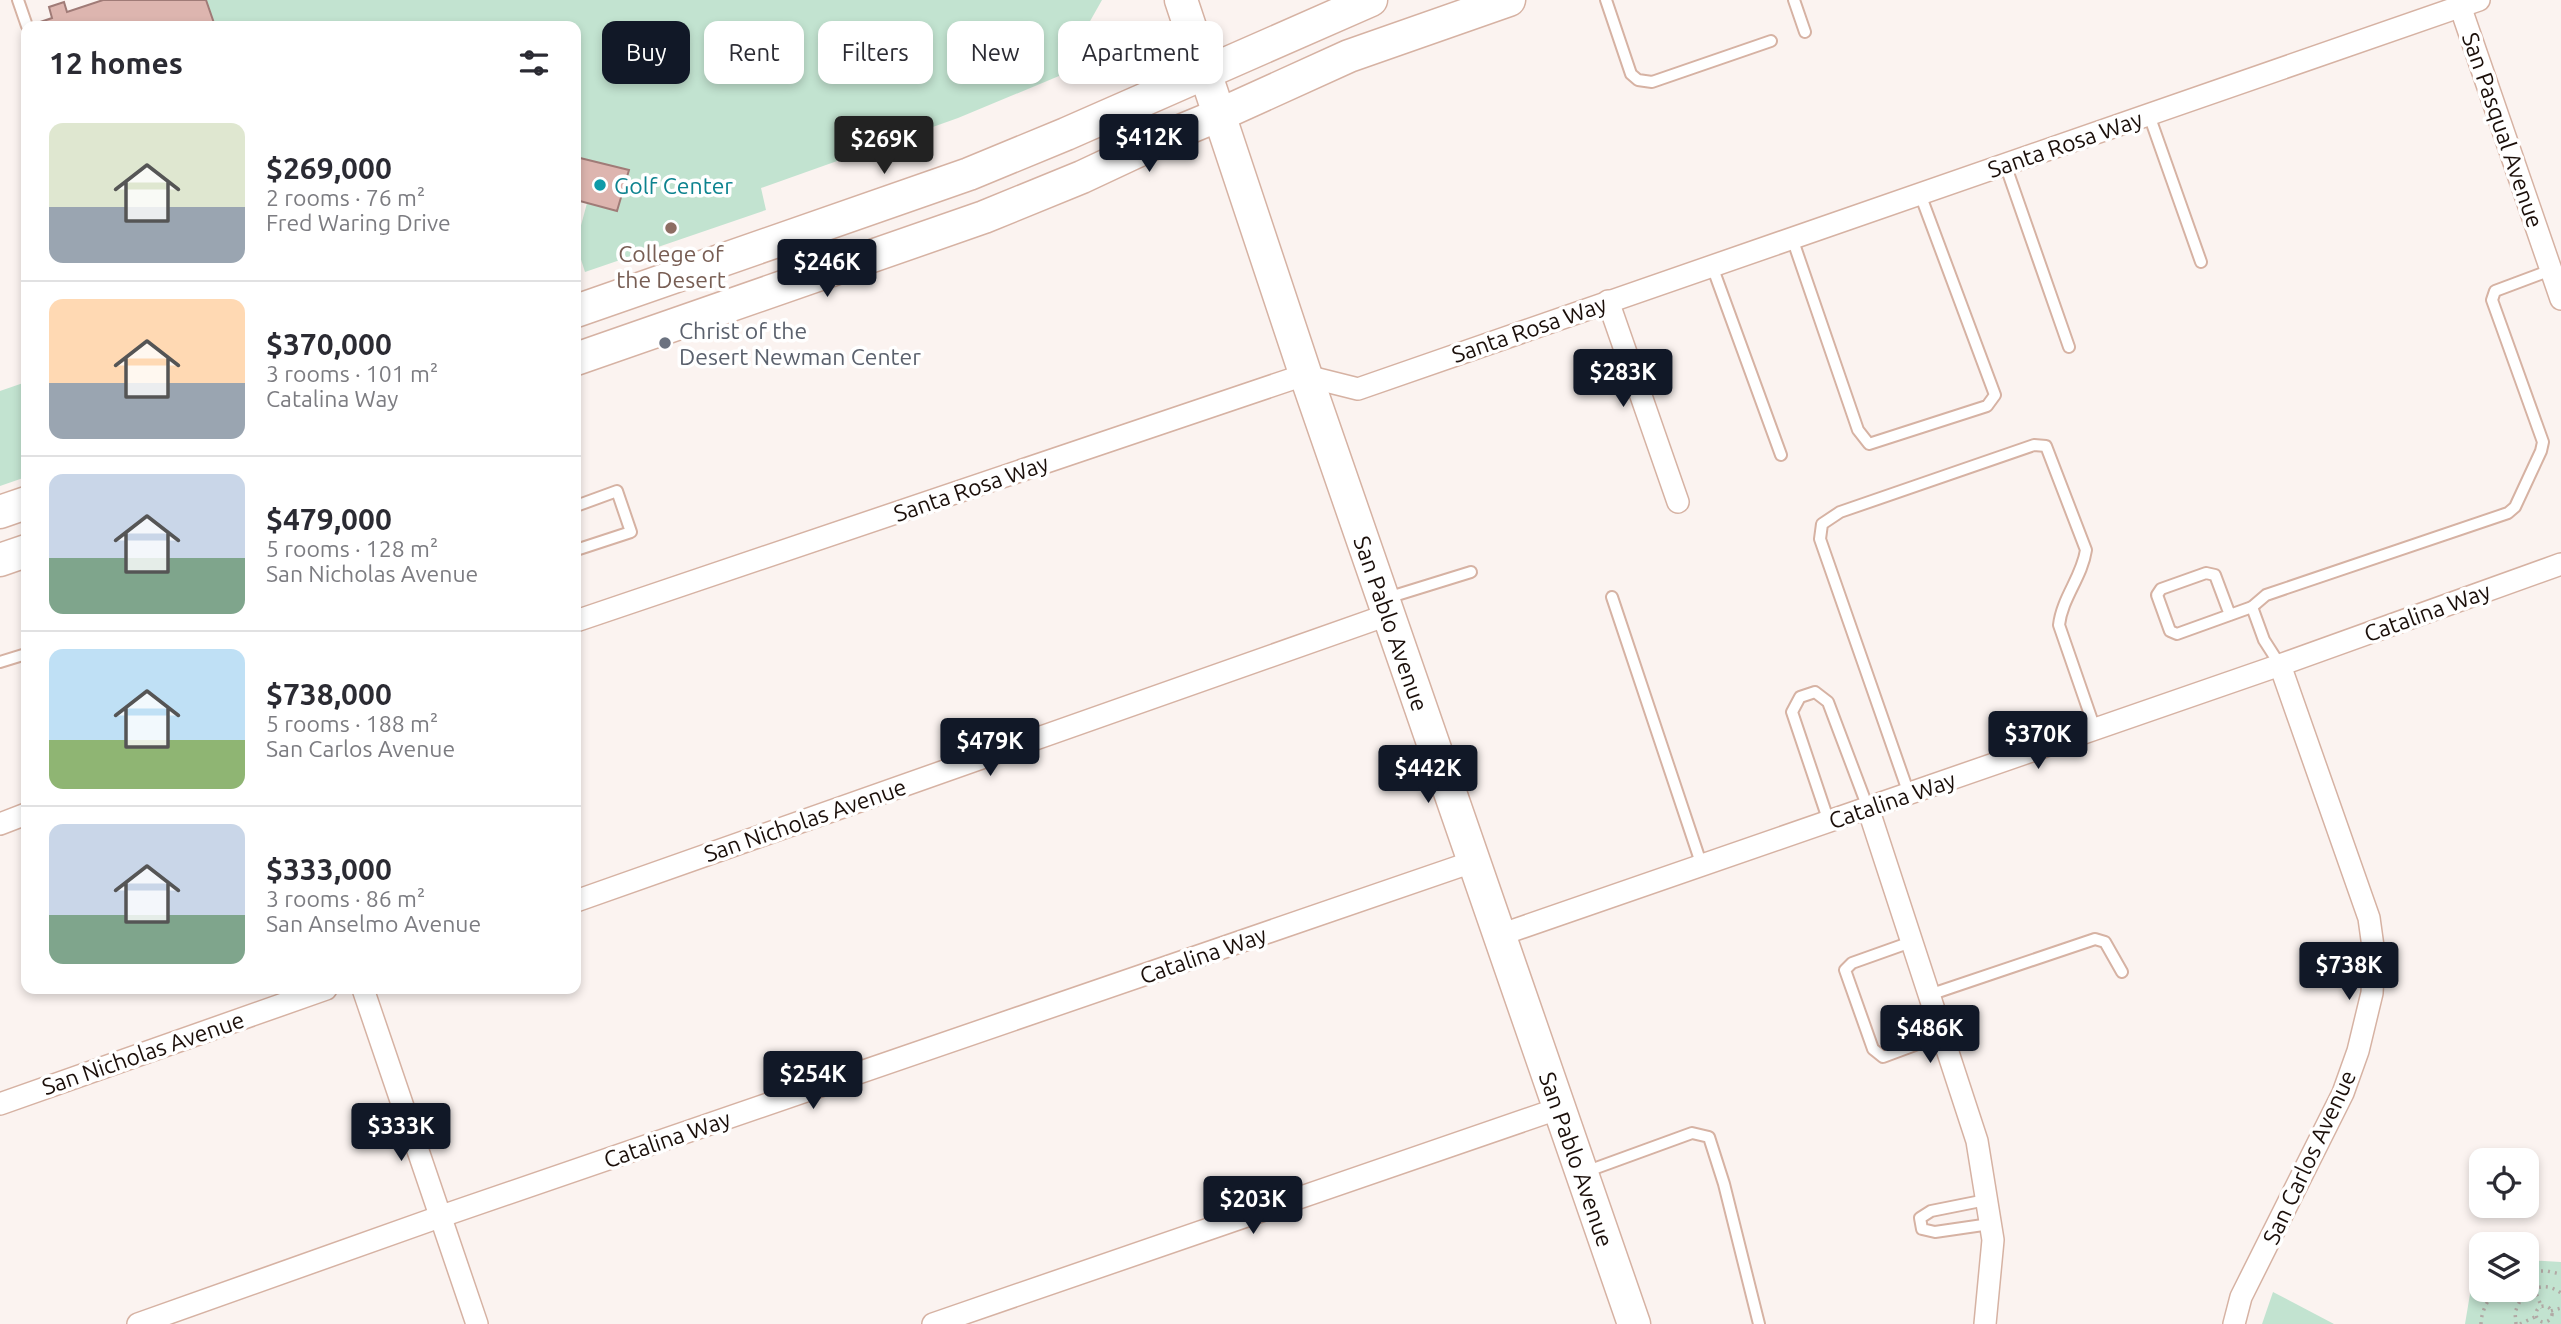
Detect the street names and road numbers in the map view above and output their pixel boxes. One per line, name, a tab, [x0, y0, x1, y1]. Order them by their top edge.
street label: San Pasqual Avenue	[2458, 29, 2548, 231]
street label: Santa Rosa Way	[1985, 106, 2145, 182]
street label: Santa Rosa Way	[1449, 291, 1609, 367]
street label: Santa Rosa Way	[891, 450, 1051, 526]
street label: San Pablo Avenue	[1350, 533, 1433, 714]
street label: Catalina Way	[2361, 578, 2493, 646]
street label: Catalina Way	[1825, 767, 1959, 833]
street label: San Nicholas Avenue	[701, 774, 909, 866]
street label: Catalina Way	[1136, 922, 1270, 988]
street label: San Nicholas Avenue	[39, 1007, 247, 1099]
street label: San Carlos Avenue	[2258, 1066, 2360, 1248]
street label: San Pablo Avenue	[1535, 1068, 1619, 1250]
street label: Catalina Way	[600, 1106, 734, 1172]

